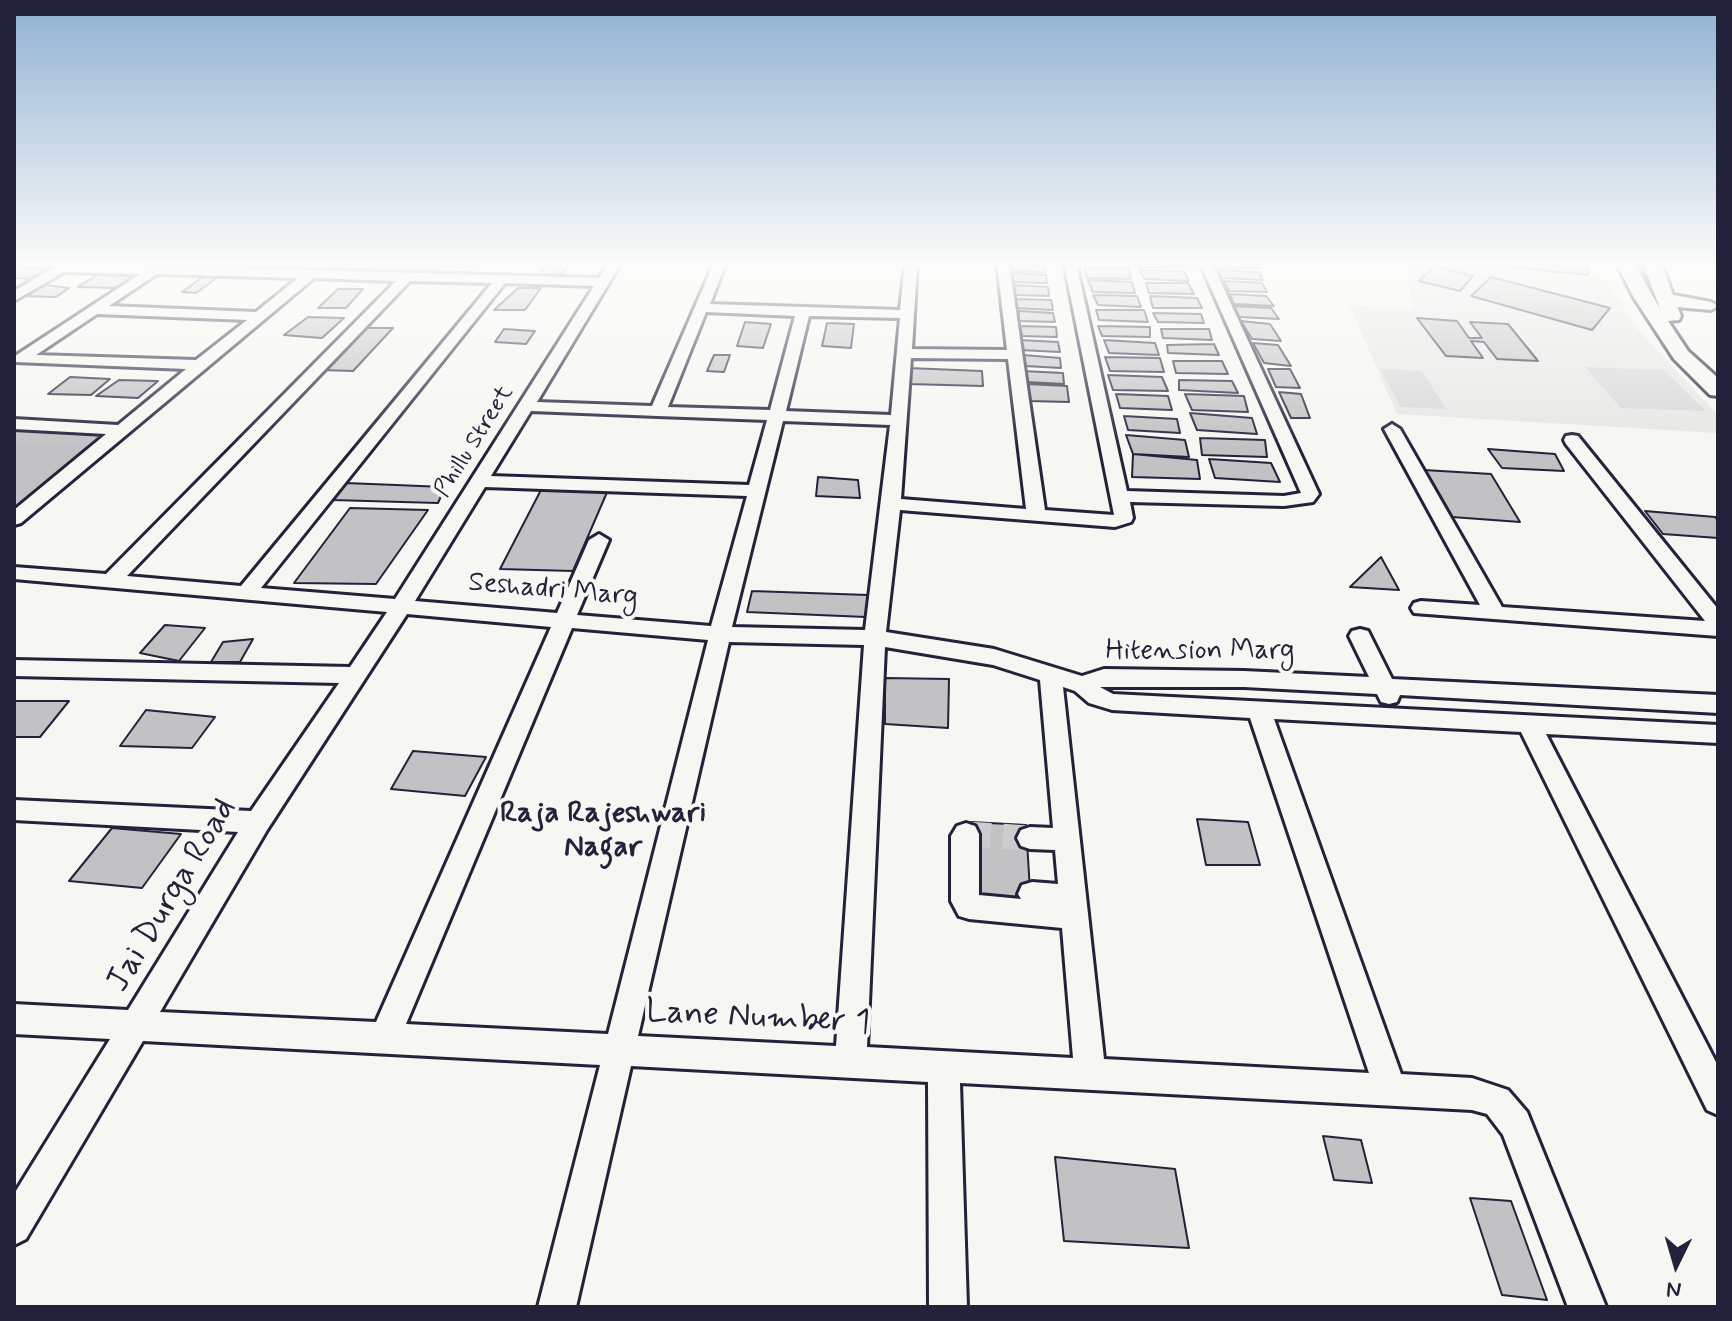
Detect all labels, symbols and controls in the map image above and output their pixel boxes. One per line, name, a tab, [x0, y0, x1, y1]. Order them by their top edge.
street label: Phillu Street	[429, 381, 521, 503]
street label: Seshadri Marg	[467, 567, 639, 615]
street label: Hitension Marg	[1106, 635, 1294, 669]
street label: Jai Durga Road	[99, 792, 247, 1000]
district label: Raja Rajeshwari Nagar	[500, 797, 706, 868]
street label: Lane Number 1	[645, 993, 871, 1045]
north arrow	[1636, 1225, 1716, 1305]
text: N	[1665, 1274, 1682, 1303]

